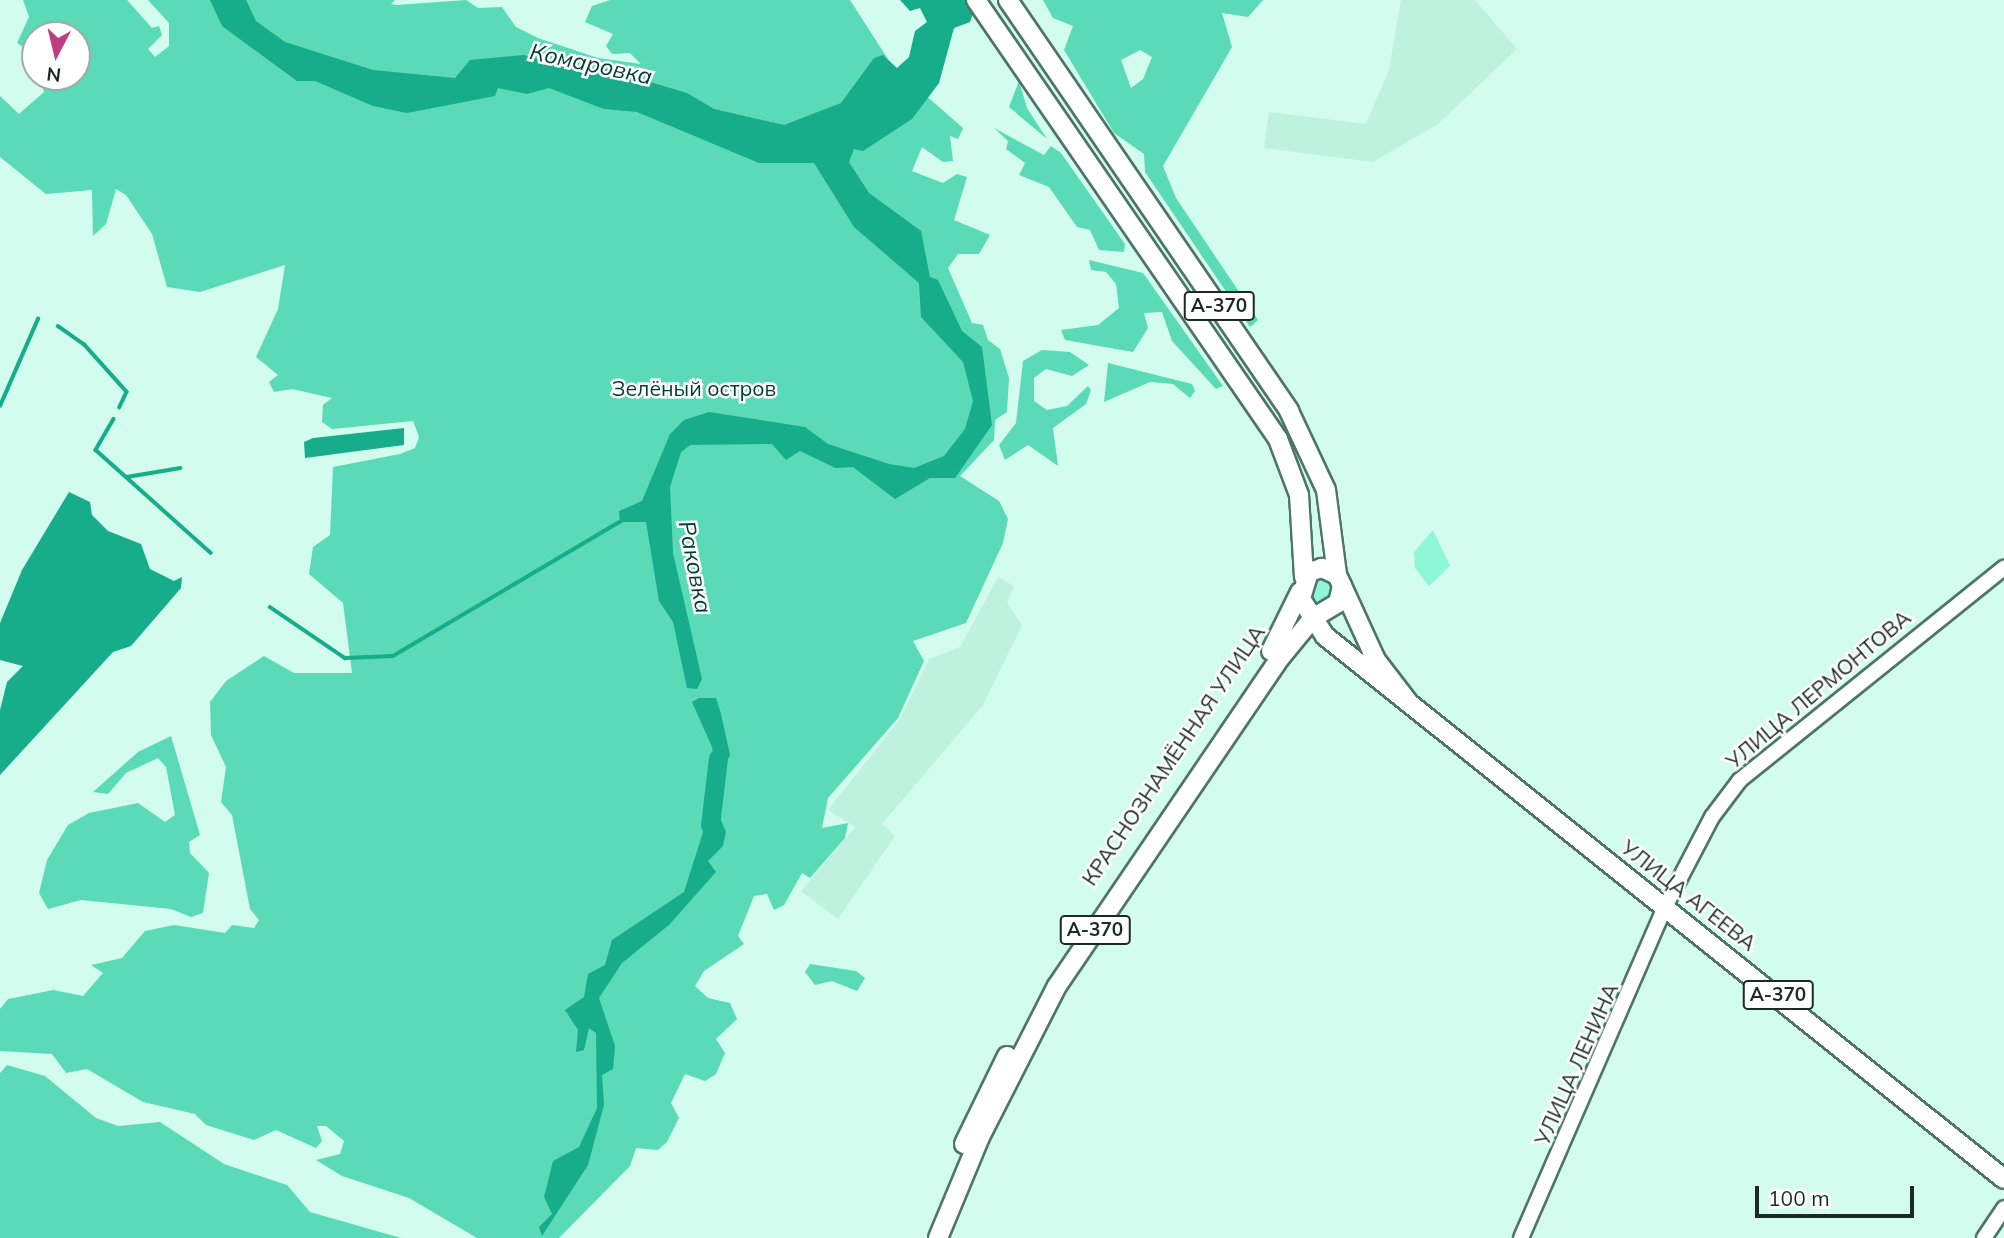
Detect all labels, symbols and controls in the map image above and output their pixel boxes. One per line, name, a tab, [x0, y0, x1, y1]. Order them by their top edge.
north arrow	[21, 21, 91, 91]
water label: Комаровка	[527, 38, 655, 90]
text: N	[45, 62, 62, 88]
road number: А-370	[1182, 290, 1256, 322]
park label: Зелёный остров	[612, 375, 776, 401]
water label: Раковка	[673, 518, 717, 616]
street label: УЛИЦА ЛЕРМОНТОВА	[1721, 604, 1915, 774]
street label: КРАСНОЗНАМЁННАЯ УЛИЦА	[1076, 620, 1270, 890]
street label: УЛИЦА АГЕЕВА	[1616, 834, 1762, 956]
road number: А-370	[1058, 914, 1132, 946]
street label: УЛИЦА ЛЕНИНА	[1529, 979, 1623, 1149]
road number: А-370	[1741, 979, 1815, 1010]
scale bar	[1759, 1172, 1918, 1216]
text: 100 m	[1768, 1185, 1830, 1211]

